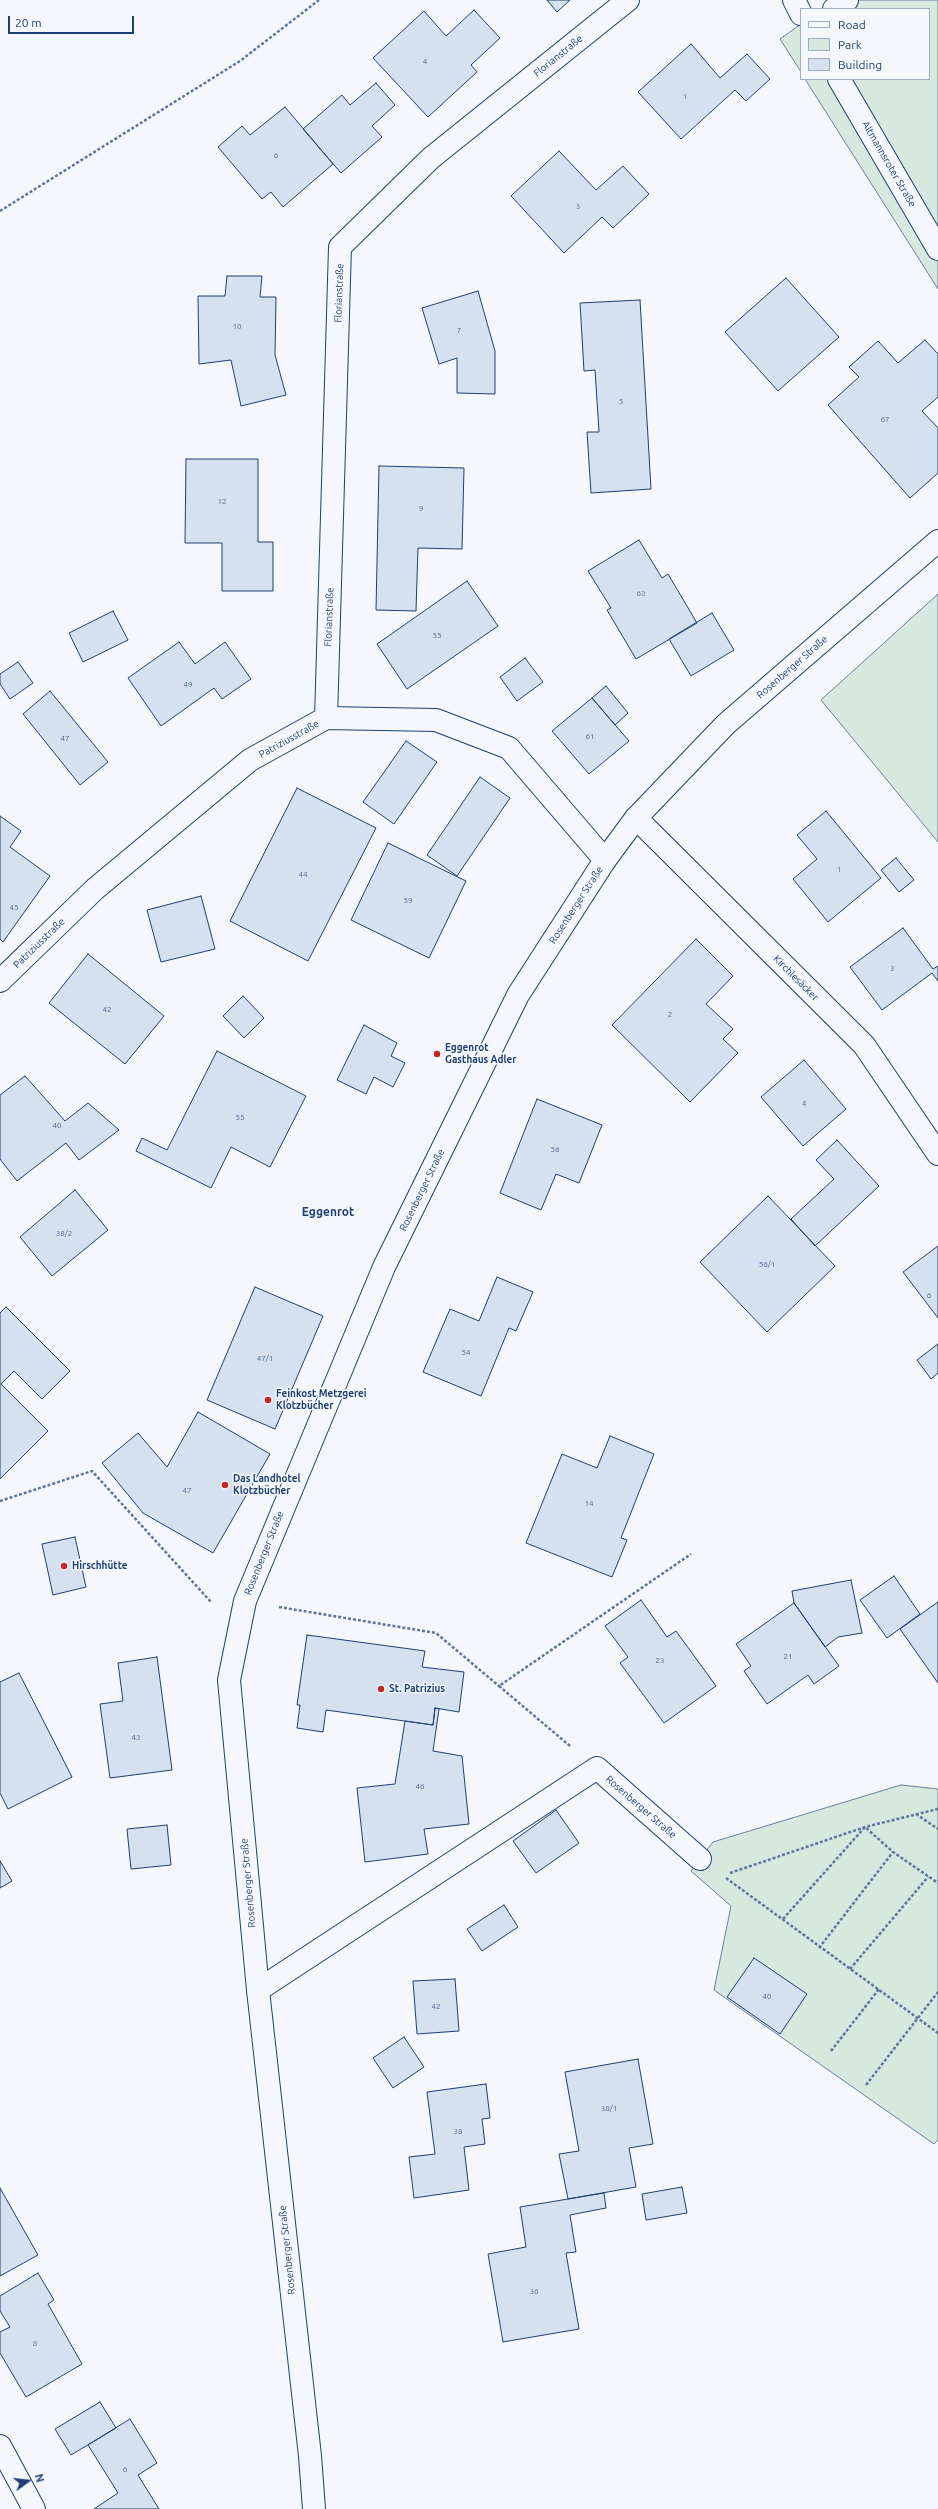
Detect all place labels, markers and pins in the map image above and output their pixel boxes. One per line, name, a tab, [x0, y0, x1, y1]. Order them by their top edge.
place label: Eggenrot Gasthaus Adler	[445, 1042, 516, 1066]
marker: Eggenrot Gasthaus Adler	[432, 1049, 442, 1059]
place label: Feinkost Metzgerei Klotzbücher	[276, 1388, 367, 1412]
marker: Feinkost Metzgerei Klotzbücher	[263, 1395, 273, 1405]
place label: Das Landhotel Klotzbücher	[233, 1473, 300, 1496]
marker: Das Landhotel Klotzbücher	[220, 1480, 230, 1490]
place label: Hirschhütte	[72, 1560, 128, 1572]
marker: Hirschhütte	[59, 1561, 69, 1571]
place label: St. Patrizius	[389, 1683, 445, 1695]
marker: St. Patrizius	[376, 1684, 386, 1694]

